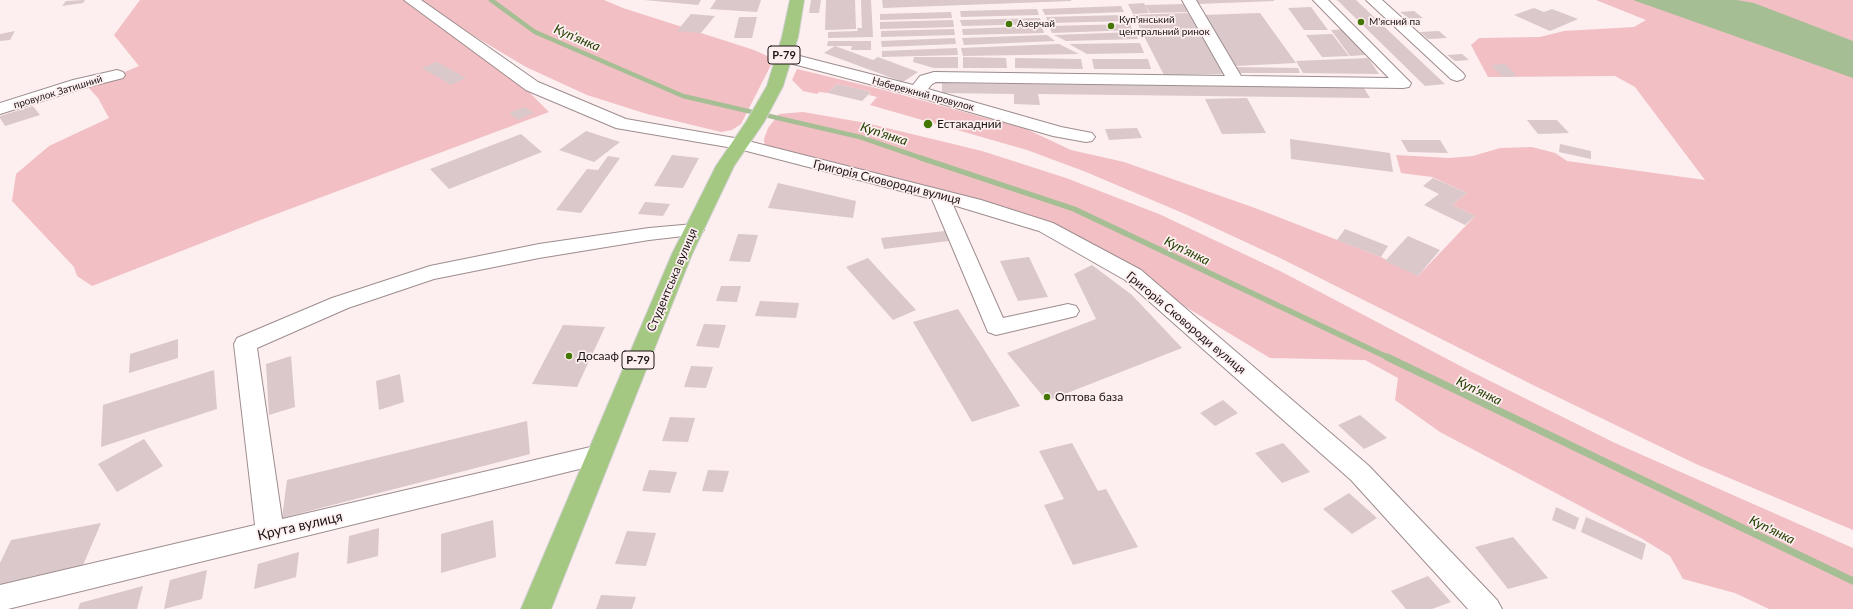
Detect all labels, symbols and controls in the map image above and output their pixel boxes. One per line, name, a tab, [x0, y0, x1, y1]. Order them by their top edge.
place label: Куп'янський центральний ринок	[1119, 14, 1210, 38]
place label: М'ясний па	[1369, 16, 1420, 28]
marker: М'ясний па	[1356, 17, 1366, 27]
place label: Азерчай	[1017, 18, 1055, 30]
marker: Азерчай	[1004, 19, 1014, 29]
water label: Куп'янка	[552, 21, 602, 55]
marker: Куп'янський центральний ринок	[1106, 21, 1116, 31]
road number: Р-79	[768, 46, 800, 64]
street label: провулок Затишний	[12, 73, 104, 111]
street label: Набережний провулок	[871, 75, 975, 113]
place label: Естакадний	[937, 117, 1001, 131]
marker: Естакадний	[922, 118, 934, 130]
water label: Куп'янка	[858, 119, 910, 149]
street label: Григорія Сковороди вулиця	[812, 157, 962, 207]
street label: Студентська вулиця	[644, 226, 700, 334]
water label: Куп'янка	[1162, 233, 1212, 269]
street label: Григорія Сковороди вулиця	[1123, 269, 1249, 377]
place label: Досааф	[577, 349, 619, 363]
marker: Досааф	[564, 351, 574, 361]
road number: Р-79	[622, 351, 654, 369]
water label: Куп'янка	[1454, 373, 1504, 409]
place label: Оптова база	[1055, 390, 1123, 404]
marker: Оптова база	[1042, 392, 1052, 402]
street label: Крута вулиця	[256, 508, 344, 544]
water label: Куп'янка	[1747, 512, 1797, 548]

